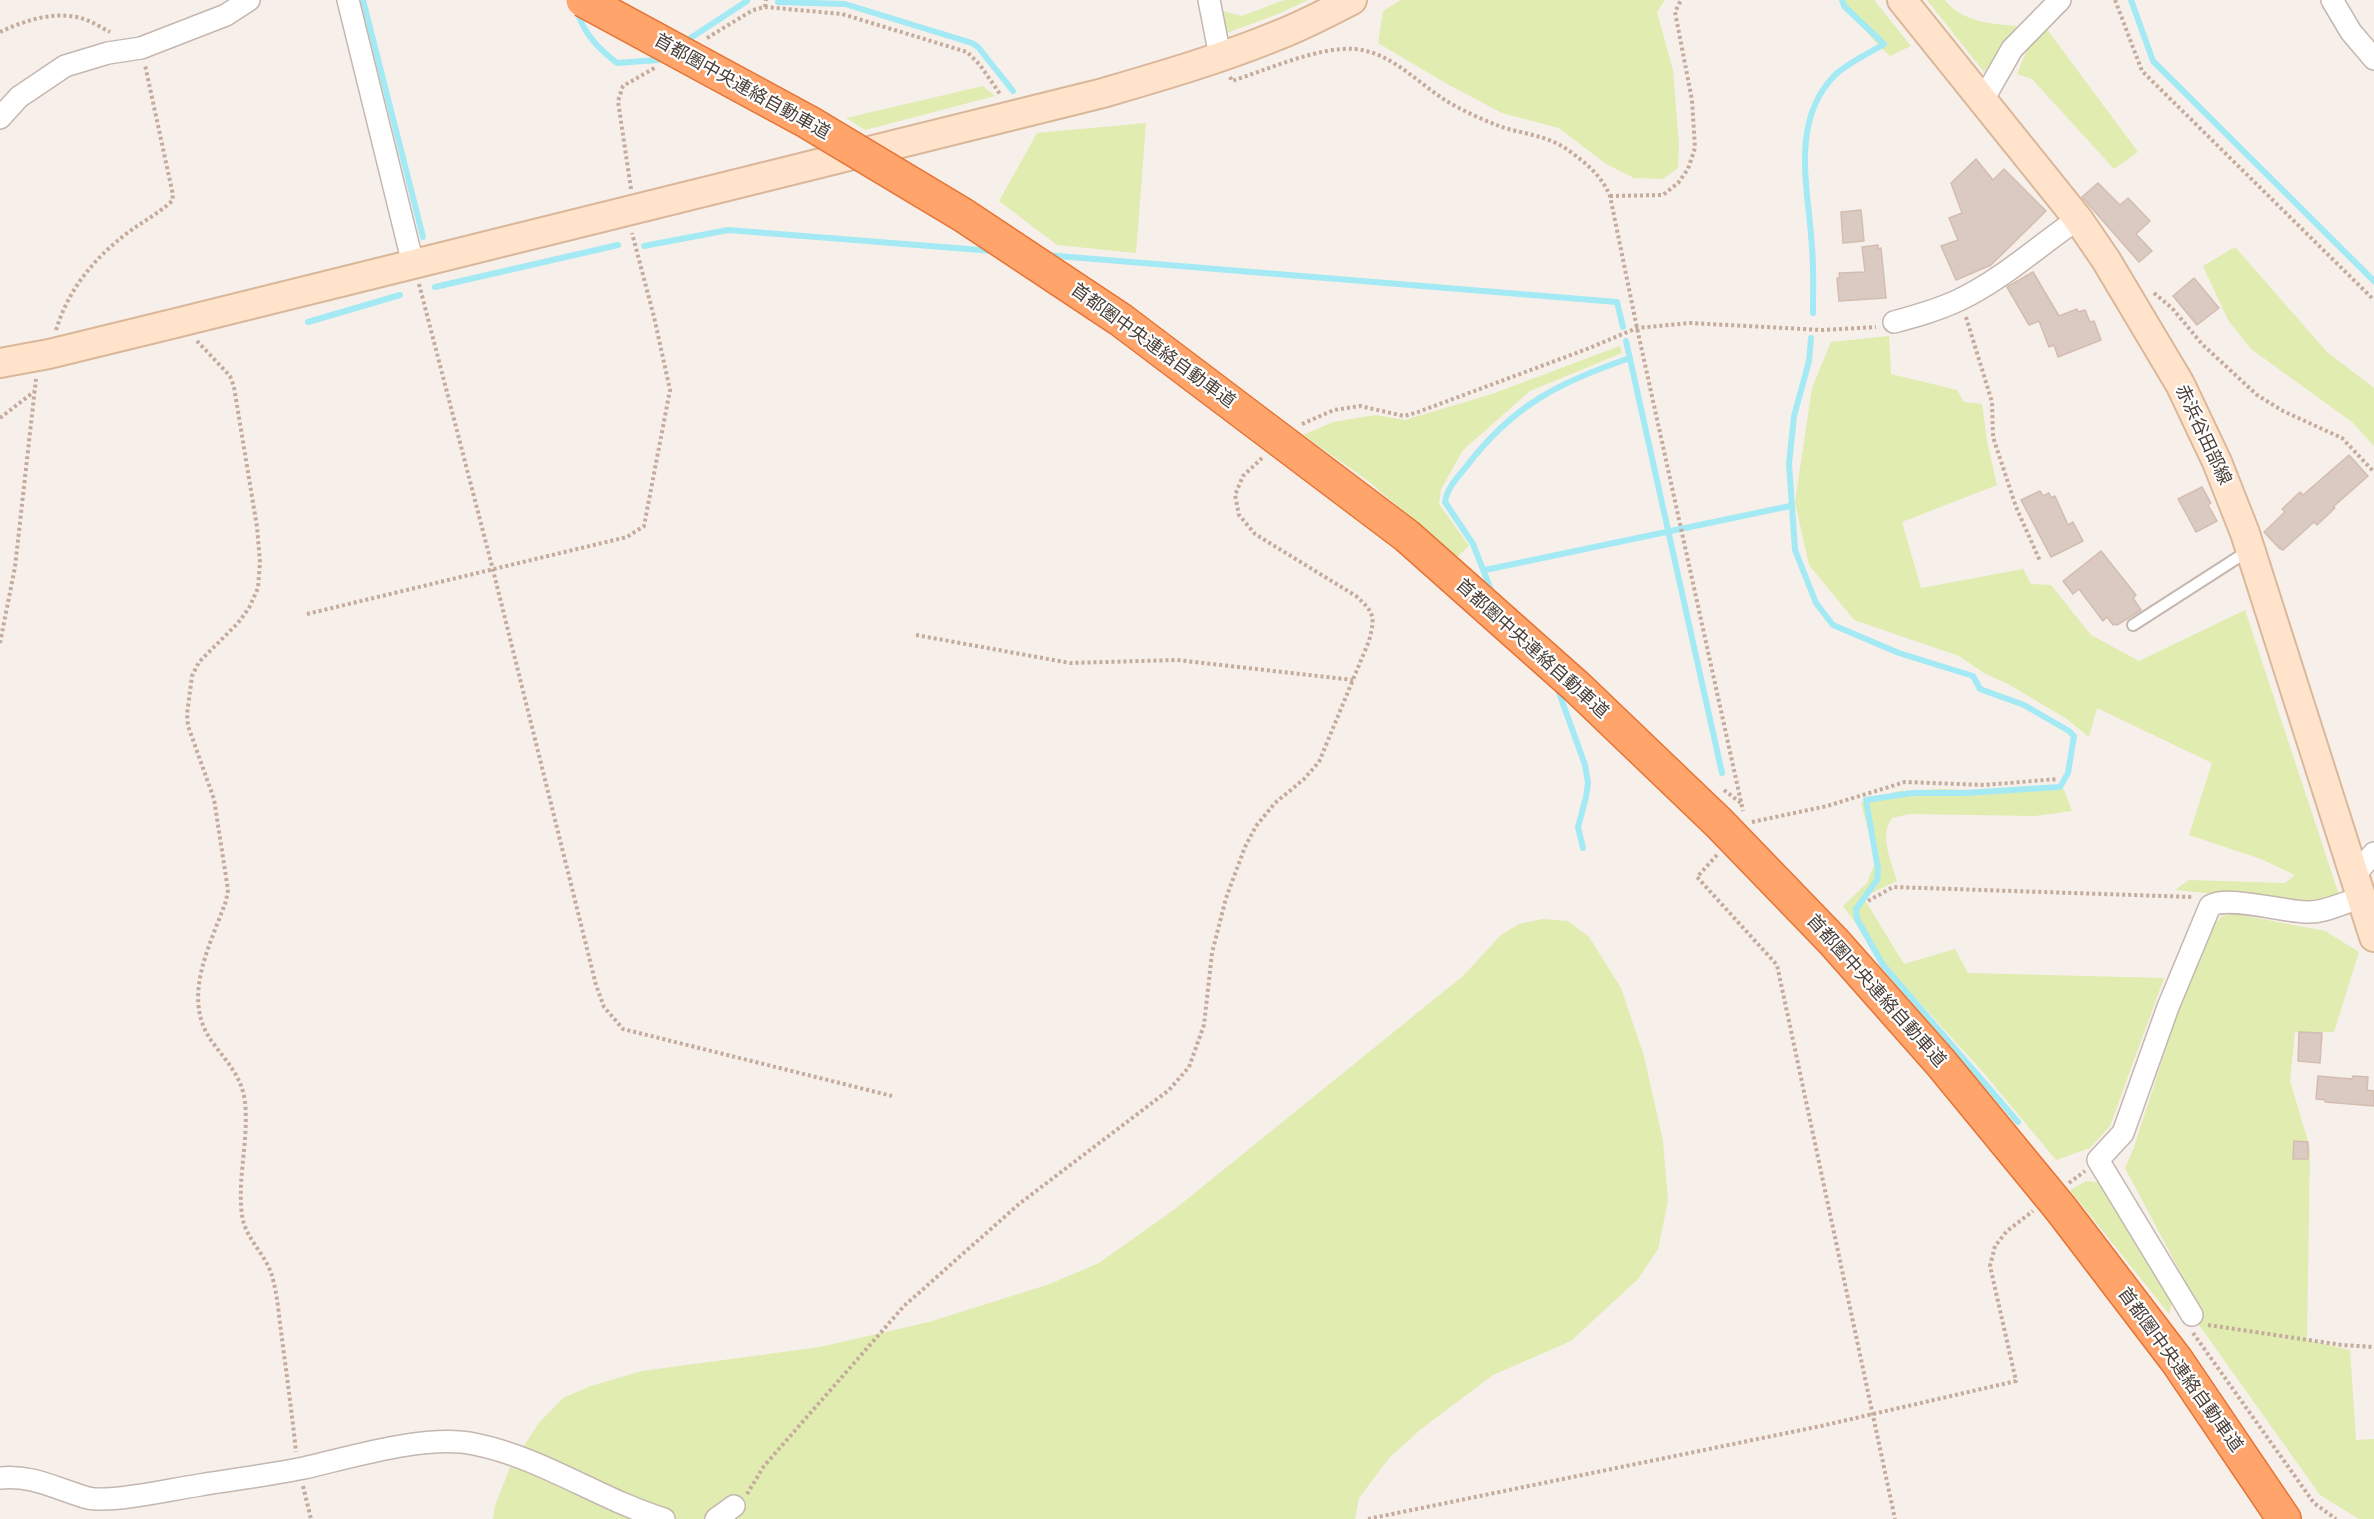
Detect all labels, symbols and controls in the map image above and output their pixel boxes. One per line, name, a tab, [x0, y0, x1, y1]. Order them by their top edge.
street label: 首都圏中央連絡自動車道	[650, 30, 834, 144]
street label: 首都圏中央連絡自動車道	[1067, 279, 1239, 413]
street label: 赤浜谷田部線	[2170, 381, 2236, 489]
street label: 首都圏中央連絡自動車道	[1451, 575, 1613, 723]
street label: 首都圏中央連絡自動車道	[1802, 910, 1950, 1072]
street label: 首都圏中央連絡自動車道	[2113, 1284, 2247, 1456]

